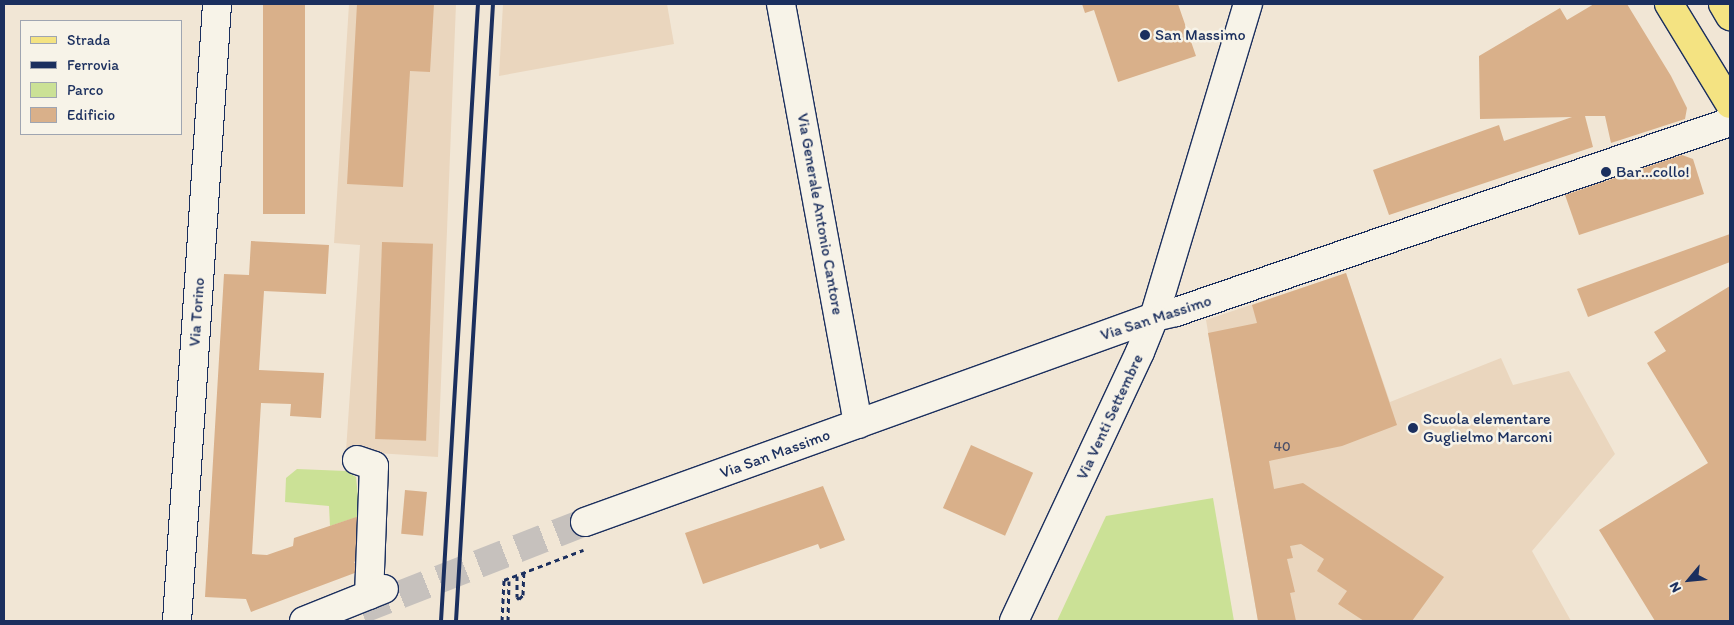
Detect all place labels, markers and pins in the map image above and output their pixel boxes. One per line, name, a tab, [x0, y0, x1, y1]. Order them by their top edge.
place label: San Massimo	[1155, 25, 1246, 45]
marker: San Massimo	[1139, 29, 1151, 41]
place label: Bar...collo!	[1616, 162, 1689, 182]
marker: Bar...collo!	[1600, 166, 1612, 178]
place label: Scuola elementare Guglielmo Marconi	[1423, 409, 1553, 447]
marker: Scuola elementare Guglielmo Marconi	[1407, 422, 1419, 434]

